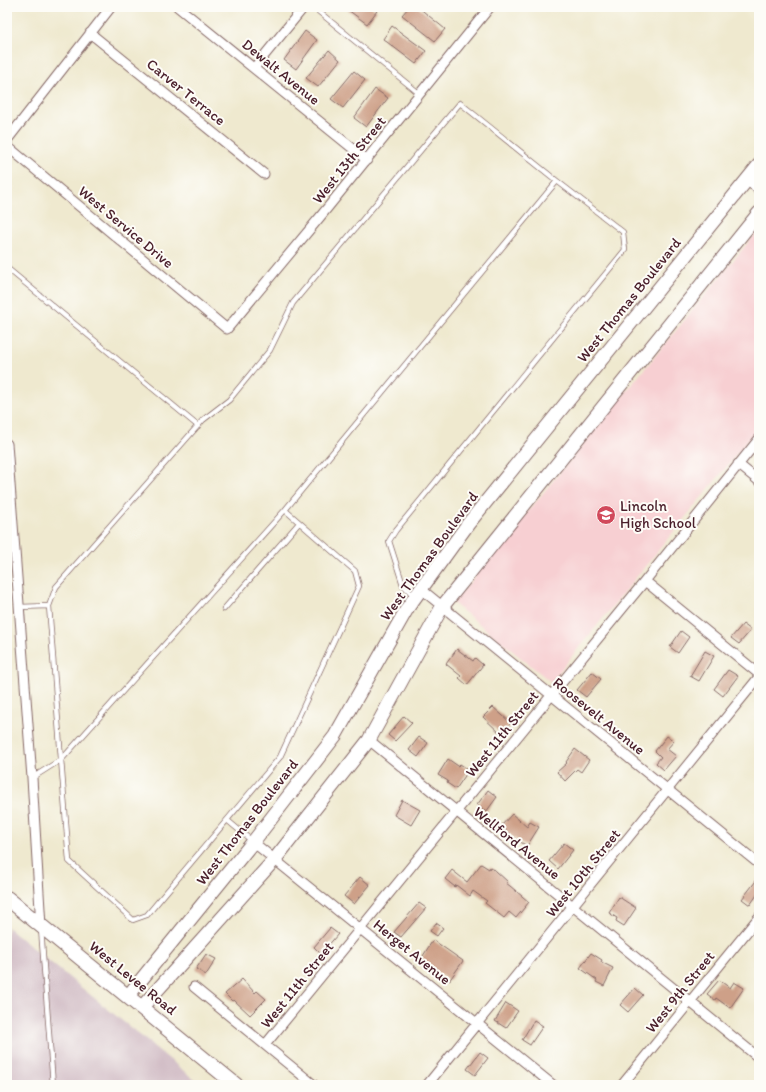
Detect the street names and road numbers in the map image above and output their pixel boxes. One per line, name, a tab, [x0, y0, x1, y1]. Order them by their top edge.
street label: Dewalt Avenue	[238, 35, 324, 109]
street label: Carver Terrace	[143, 55, 229, 129]
street label: West 13th Street	[308, 112, 390, 207]
street label: West Service Drive	[75, 182, 177, 272]
street label: West Thomas Boulevard	[573, 234, 685, 366]
street label: West Thomas Boulevard	[376, 488, 482, 624]
street label: Roosevelt Avenue	[549, 673, 649, 759]
street label: West 11th Street	[462, 687, 543, 781]
street label: West Thomas Boulevard	[192, 755, 302, 889]
street label: Wellford Avenue	[470, 803, 564, 883]
street label: West 10th Street	[542, 825, 624, 921]
street label: Herget Avenue	[370, 915, 454, 989]
street label: West Levee Road	[86, 937, 181, 1019]
street label: West 11th Street	[257, 938, 338, 1032]
street label: West 9th Street	[642, 947, 719, 1037]

